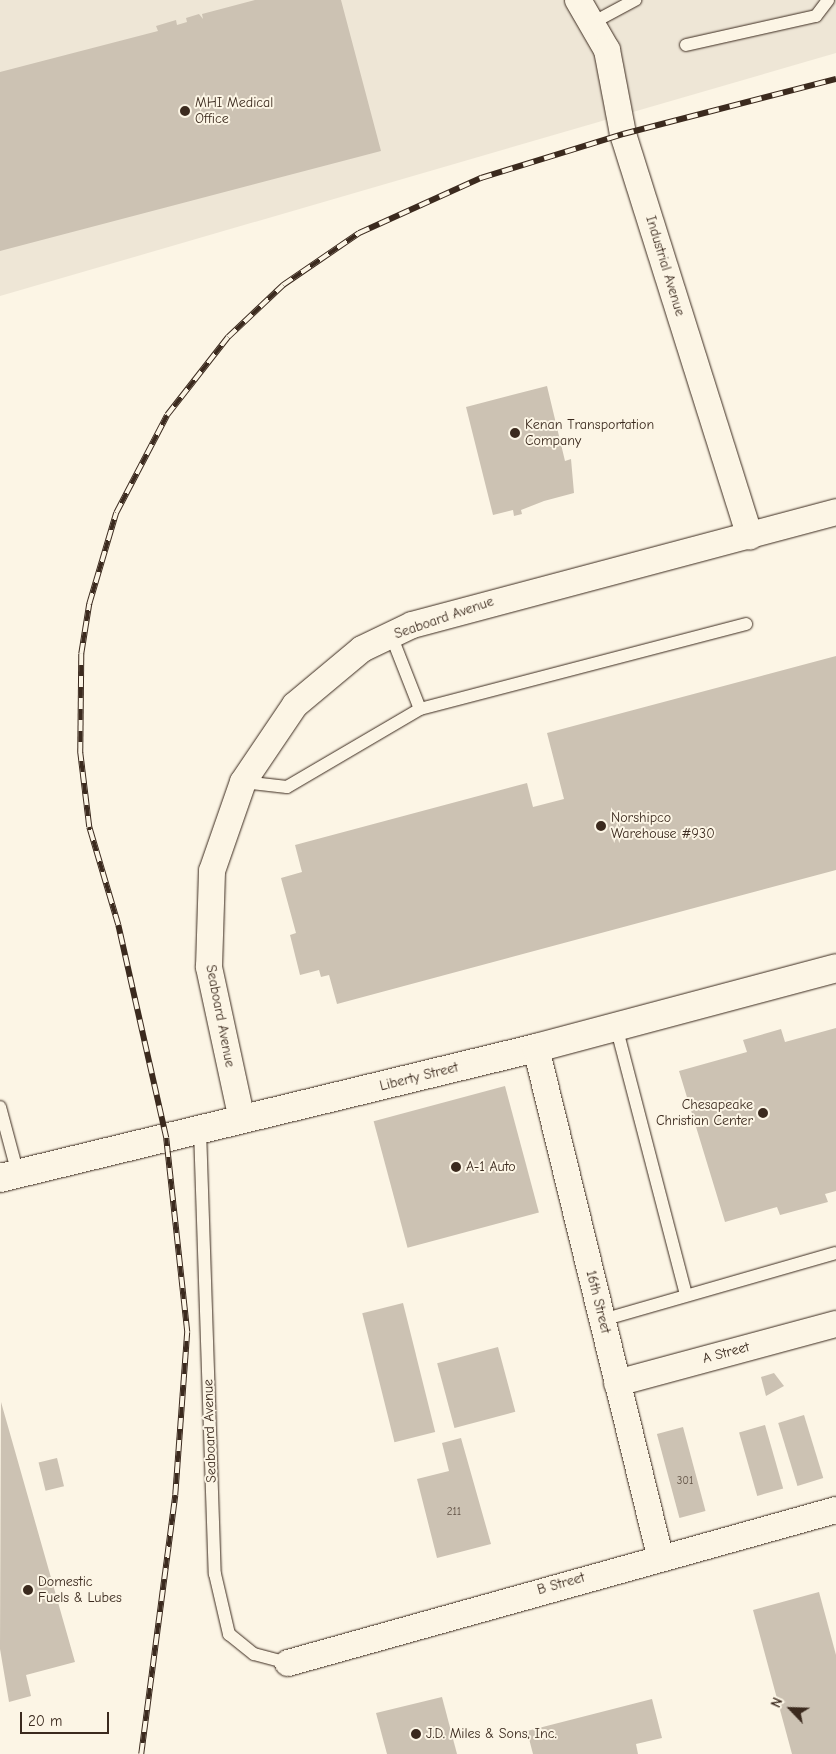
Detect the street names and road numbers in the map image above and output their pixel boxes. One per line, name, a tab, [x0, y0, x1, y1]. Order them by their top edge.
street label: Industrial Avenue	[642, 214, 688, 318]
street label: Seaboard Avenue	[392, 593, 496, 643]
street label: Seaboard Avenue	[202, 963, 238, 1069]
street label: Liberty Street	[378, 1059, 460, 1095]
street label: 16th Street	[582, 1269, 614, 1335]
street label: A Street	[701, 1339, 751, 1367]
street label: Seaboard Avenue	[200, 1379, 220, 1483]
street label: B Street	[535, 1569, 587, 1599]

